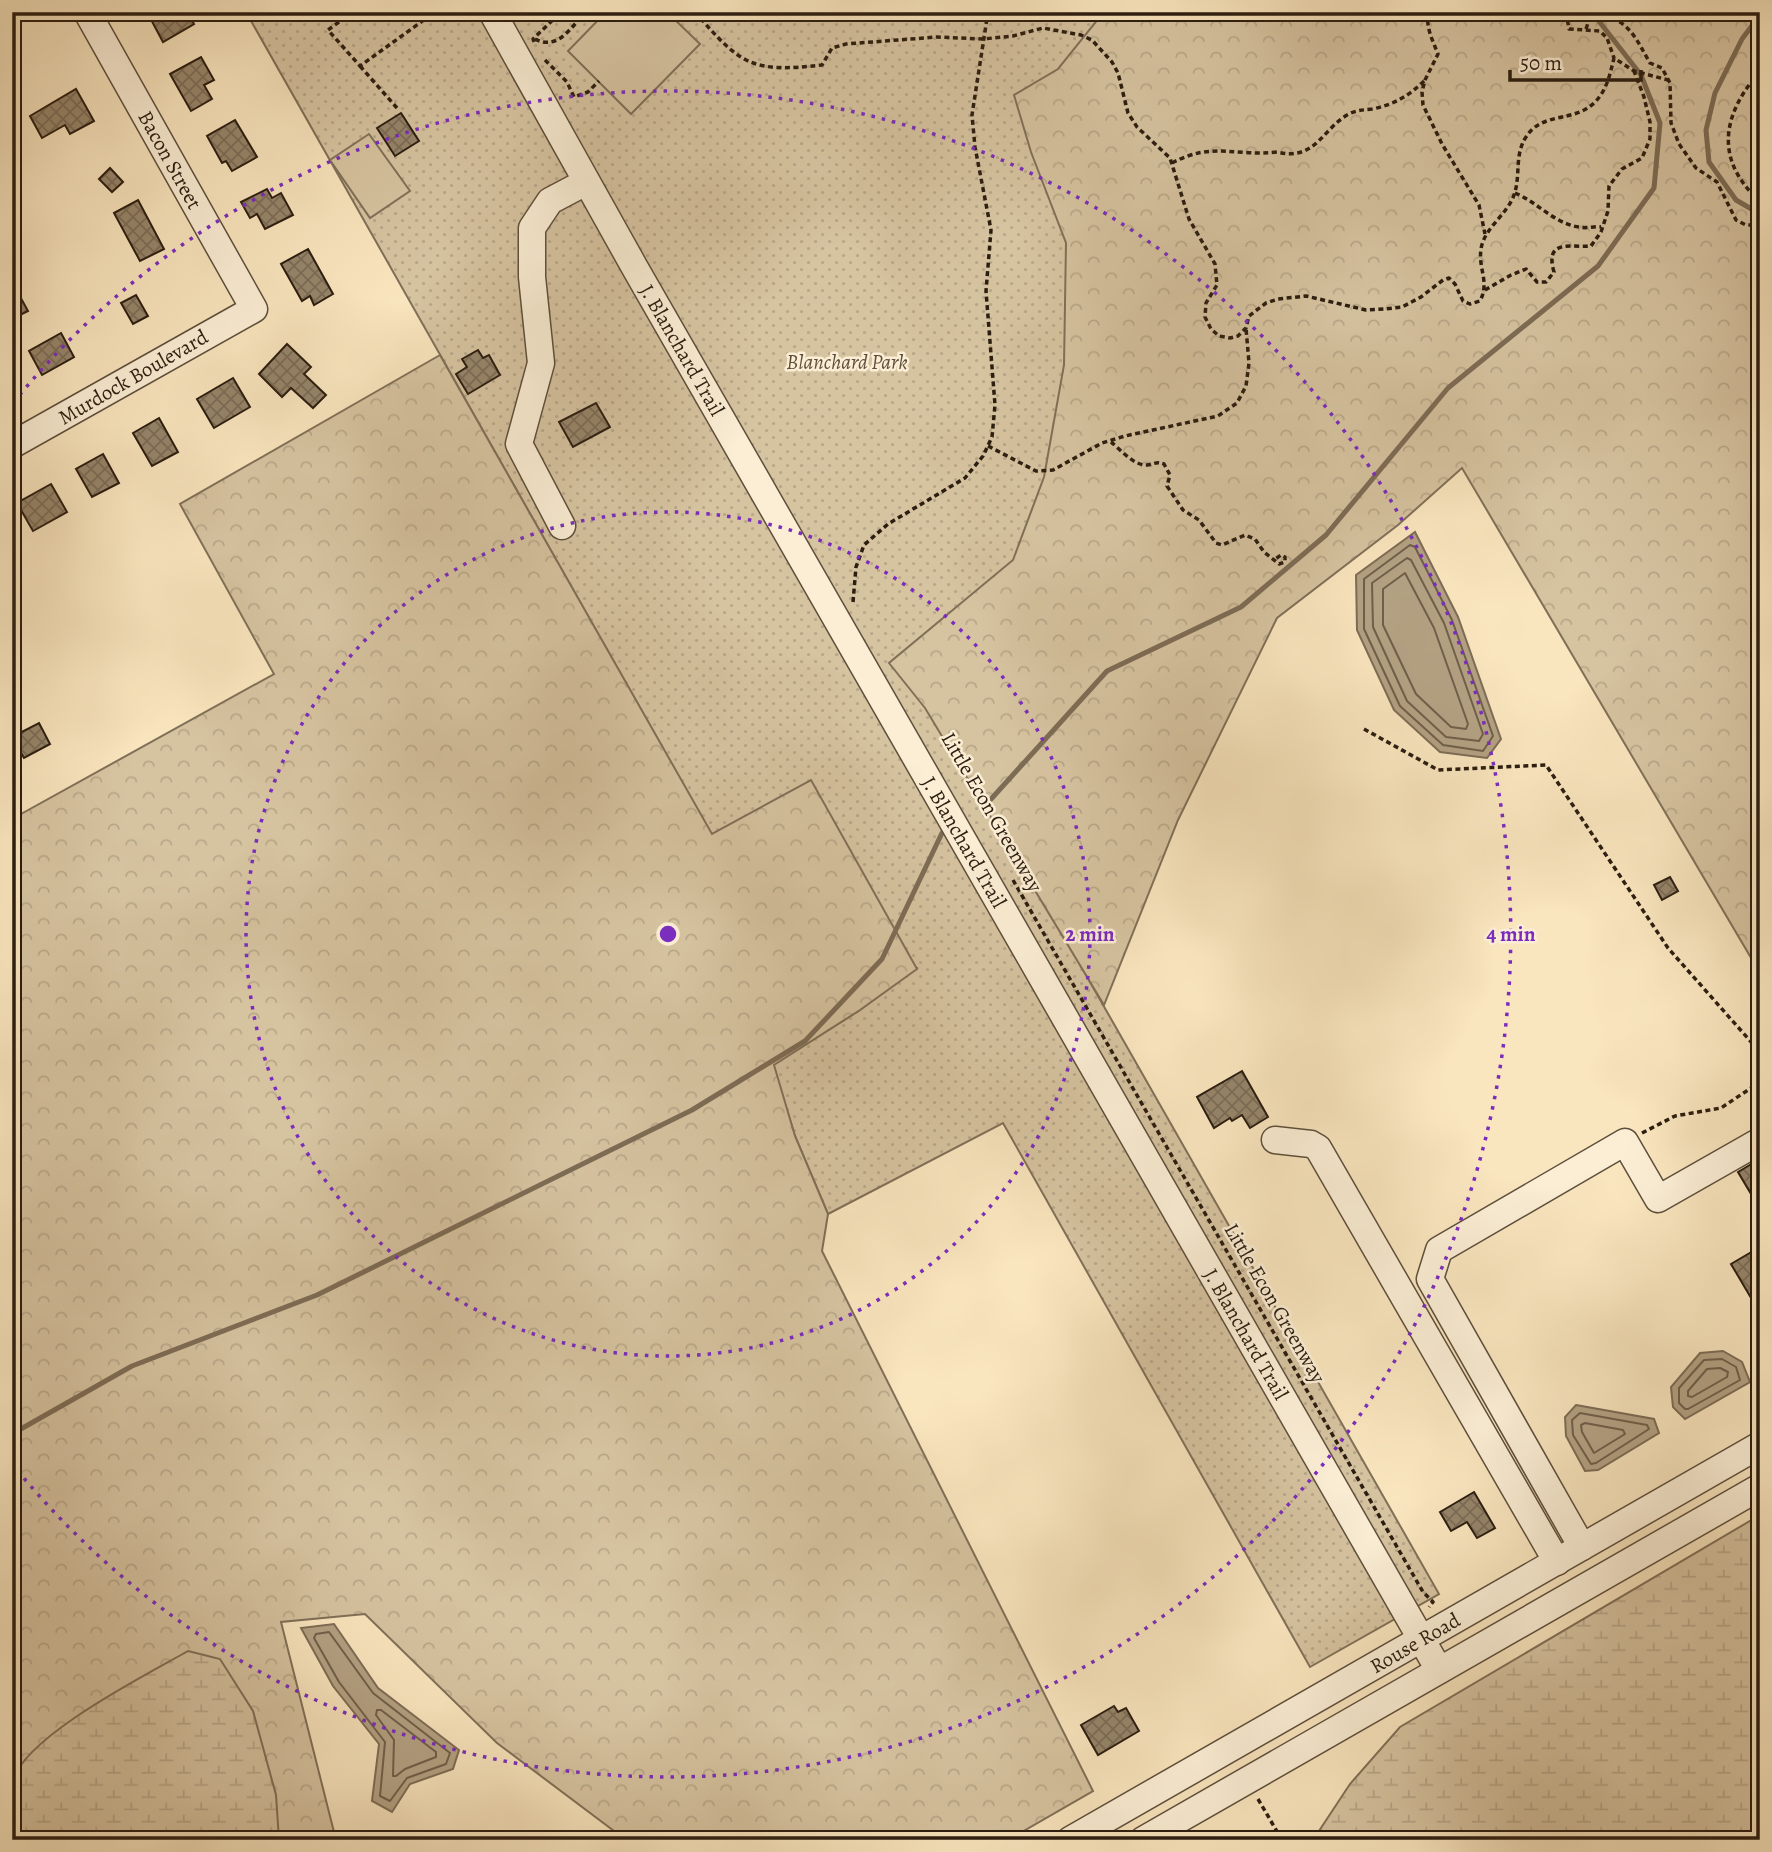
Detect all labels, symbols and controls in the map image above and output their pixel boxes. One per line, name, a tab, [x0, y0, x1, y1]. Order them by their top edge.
scale bar	[1510, 38, 1641, 82]
text: 50 m	[1520, 49, 1562, 77]
street label: Bacon Street	[131, 106, 209, 214]
street label: J. Blanchard Trail	[633, 279, 731, 421]
street label: Murdock Boulevard	[53, 322, 214, 431]
park label: Blanchard Park	[786, 348, 908, 376]
street label: Little Econ Greenway	[935, 727, 1050, 898]
street label: J. Blanchard Trail	[915, 771, 1013, 913]
text: 2 min	[1065, 920, 1115, 948]
text: 4 min	[1486, 920, 1536, 948]
centre of rings	[656, 922, 680, 946]
street label: Little Econ Greenway	[1218, 1218, 1333, 1389]
street label: J. Blanchard Trail	[1197, 1263, 1295, 1405]
street label: Rouse Road	[1365, 1606, 1466, 1680]

